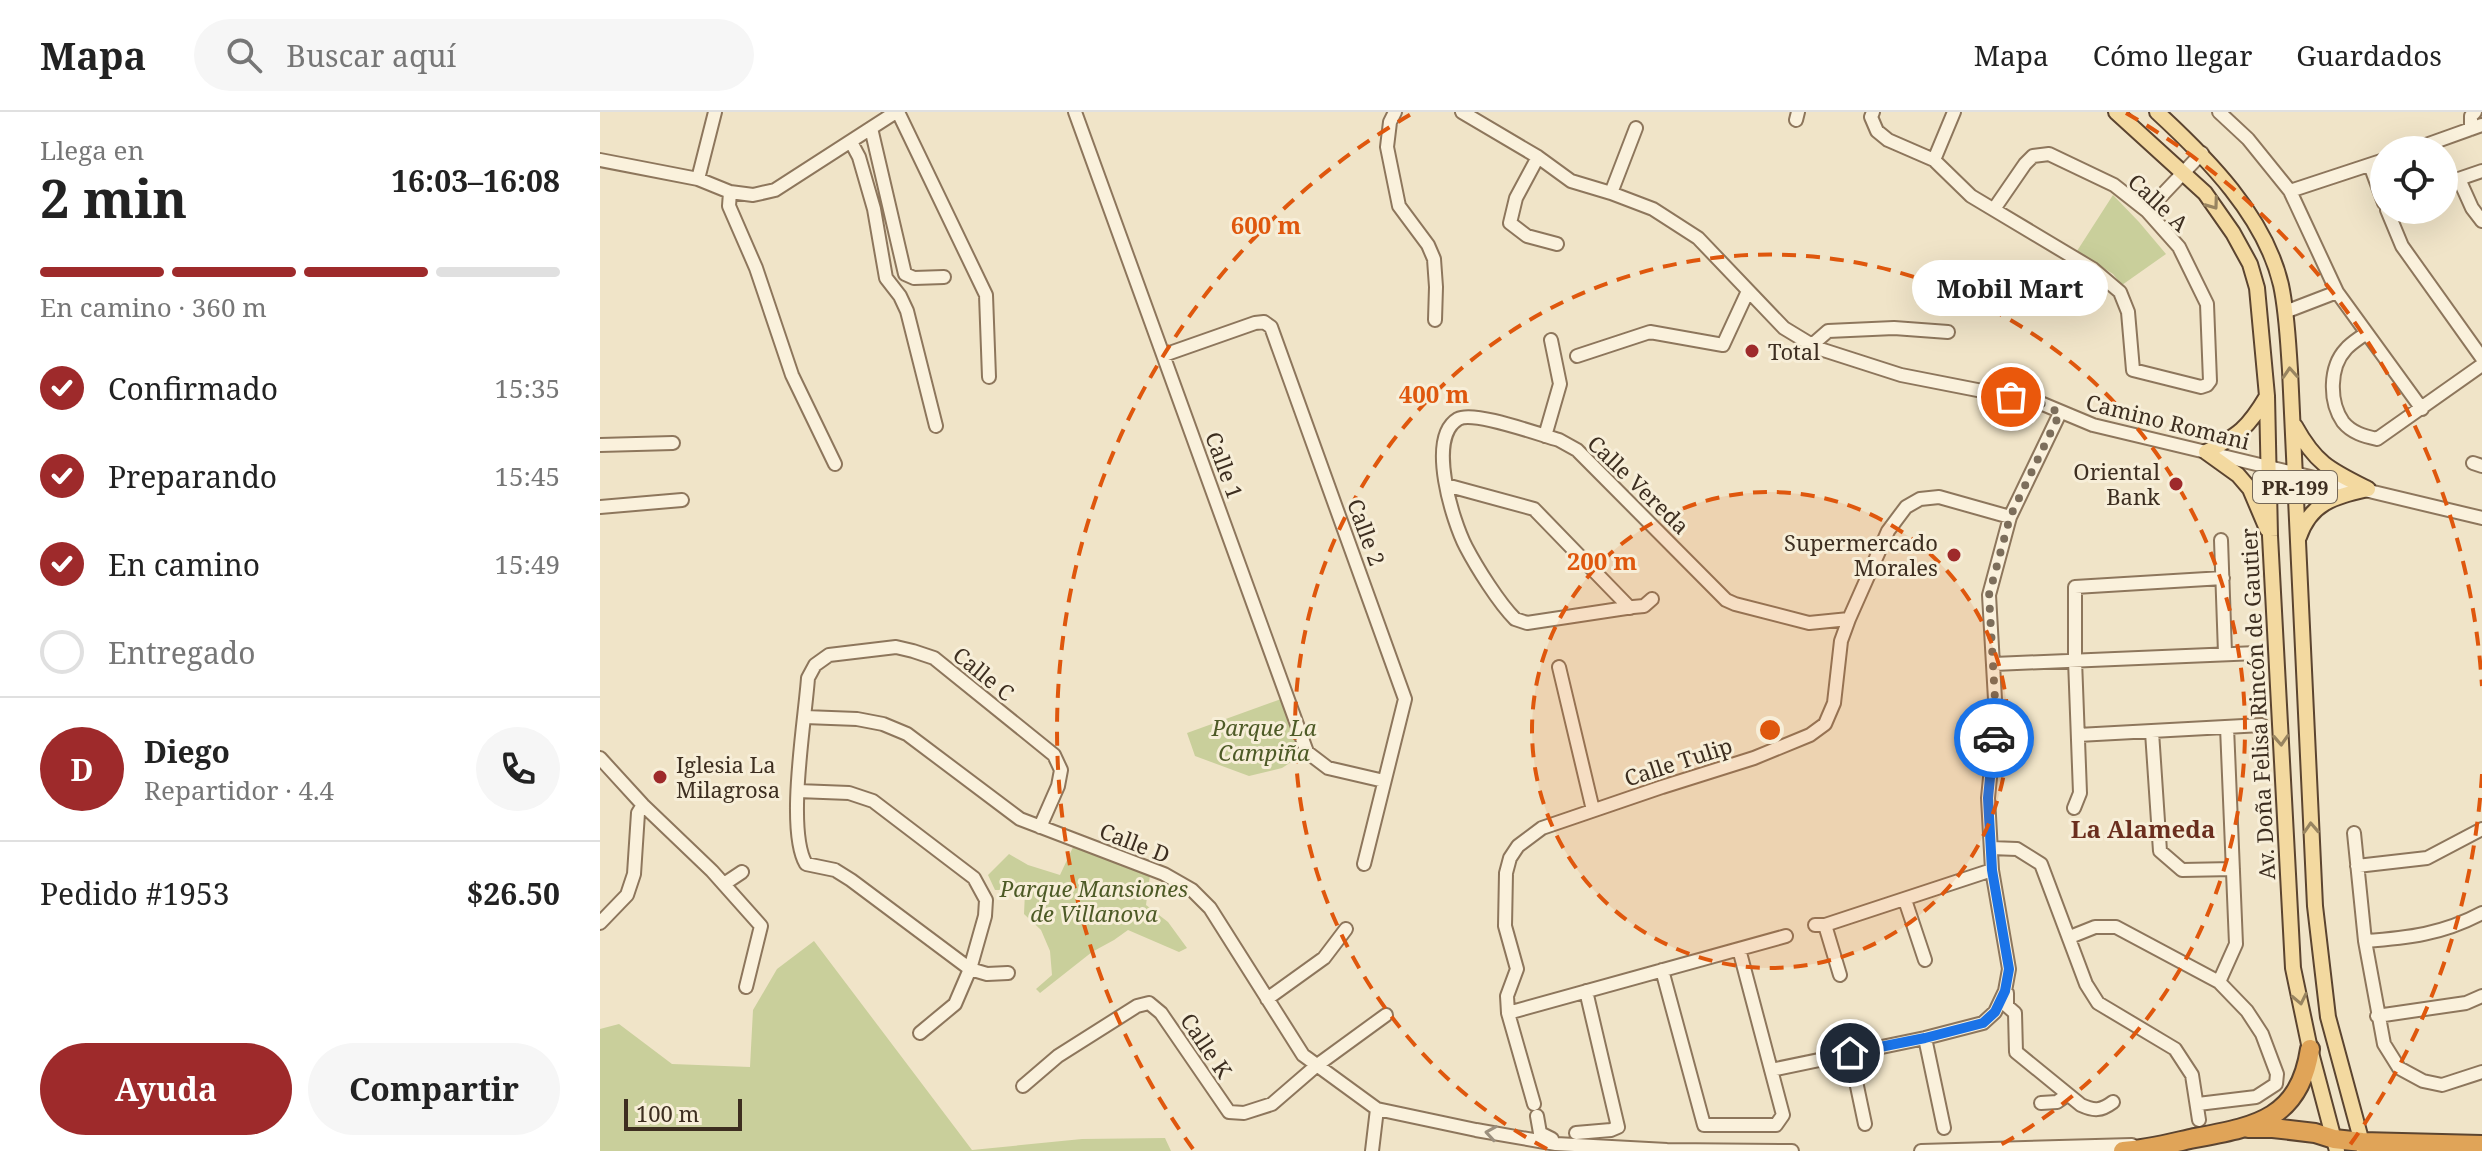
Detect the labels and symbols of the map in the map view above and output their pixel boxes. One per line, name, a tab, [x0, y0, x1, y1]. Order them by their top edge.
street label: Calle A	[2122, 166, 2196, 238]
one-way arrow	[2203, 195, 2217, 210]
text: 600 m	[1231, 208, 1302, 241]
callout: Mobil Mart	[1913, 261, 2109, 317]
place label: Total	[1768, 336, 1820, 366]
marker: Total	[1743, 342, 1761, 360]
pin	[1977, 363, 2045, 431]
one-way arrow	[2282, 366, 2299, 379]
text: 400 m	[1399, 377, 1470, 410]
street label: Camino Romani	[2083, 386, 2253, 456]
street label: Calle 1	[1199, 427, 1251, 503]
street label: Calle Vereda	[1582, 428, 1696, 540]
place label: Oriental Bank	[2073, 456, 2160, 511]
road number: PR-199	[2253, 471, 2337, 503]
marker: Oriental Bank	[2167, 475, 2185, 493]
street label: Calle 2	[1341, 494, 1393, 570]
place label: Supermercado Morales	[1784, 527, 1938, 582]
street label: Av. Doña Felisa Rincón de Gautier	[2233, 527, 2281, 881]
text: 200 m	[1567, 544, 1638, 577]
marker: Supermercado Morales	[1945, 546, 1963, 564]
street label: Calle C	[947, 639, 1021, 707]
courier	[1954, 698, 2034, 778]
park label: Parque La Campiña	[1211, 712, 1317, 767]
centre of rings	[1756, 716, 1784, 744]
street label: Calle Tulip	[1620, 729, 1736, 793]
one-way arrow	[2272, 734, 2289, 747]
place label: Iglesia La Milagrosa	[676, 749, 780, 804]
marker: Iglesia La Milagrosa	[651, 768, 669, 786]
district label: La Alameda	[2071, 812, 2215, 845]
street label: Calle D	[1096, 815, 1174, 869]
one-way arrow	[2303, 821, 2320, 834]
park label: Parque Mansiones de Villanova	[999, 873, 1188, 928]
one-way arrow	[2291, 992, 2308, 1006]
street label: Calle K	[1174, 1007, 1240, 1084]
pin	[1816, 1019, 1884, 1087]
scale bar	[624, 1095, 742, 1131]
one-way arrow	[1484, 1125, 1498, 1142]

